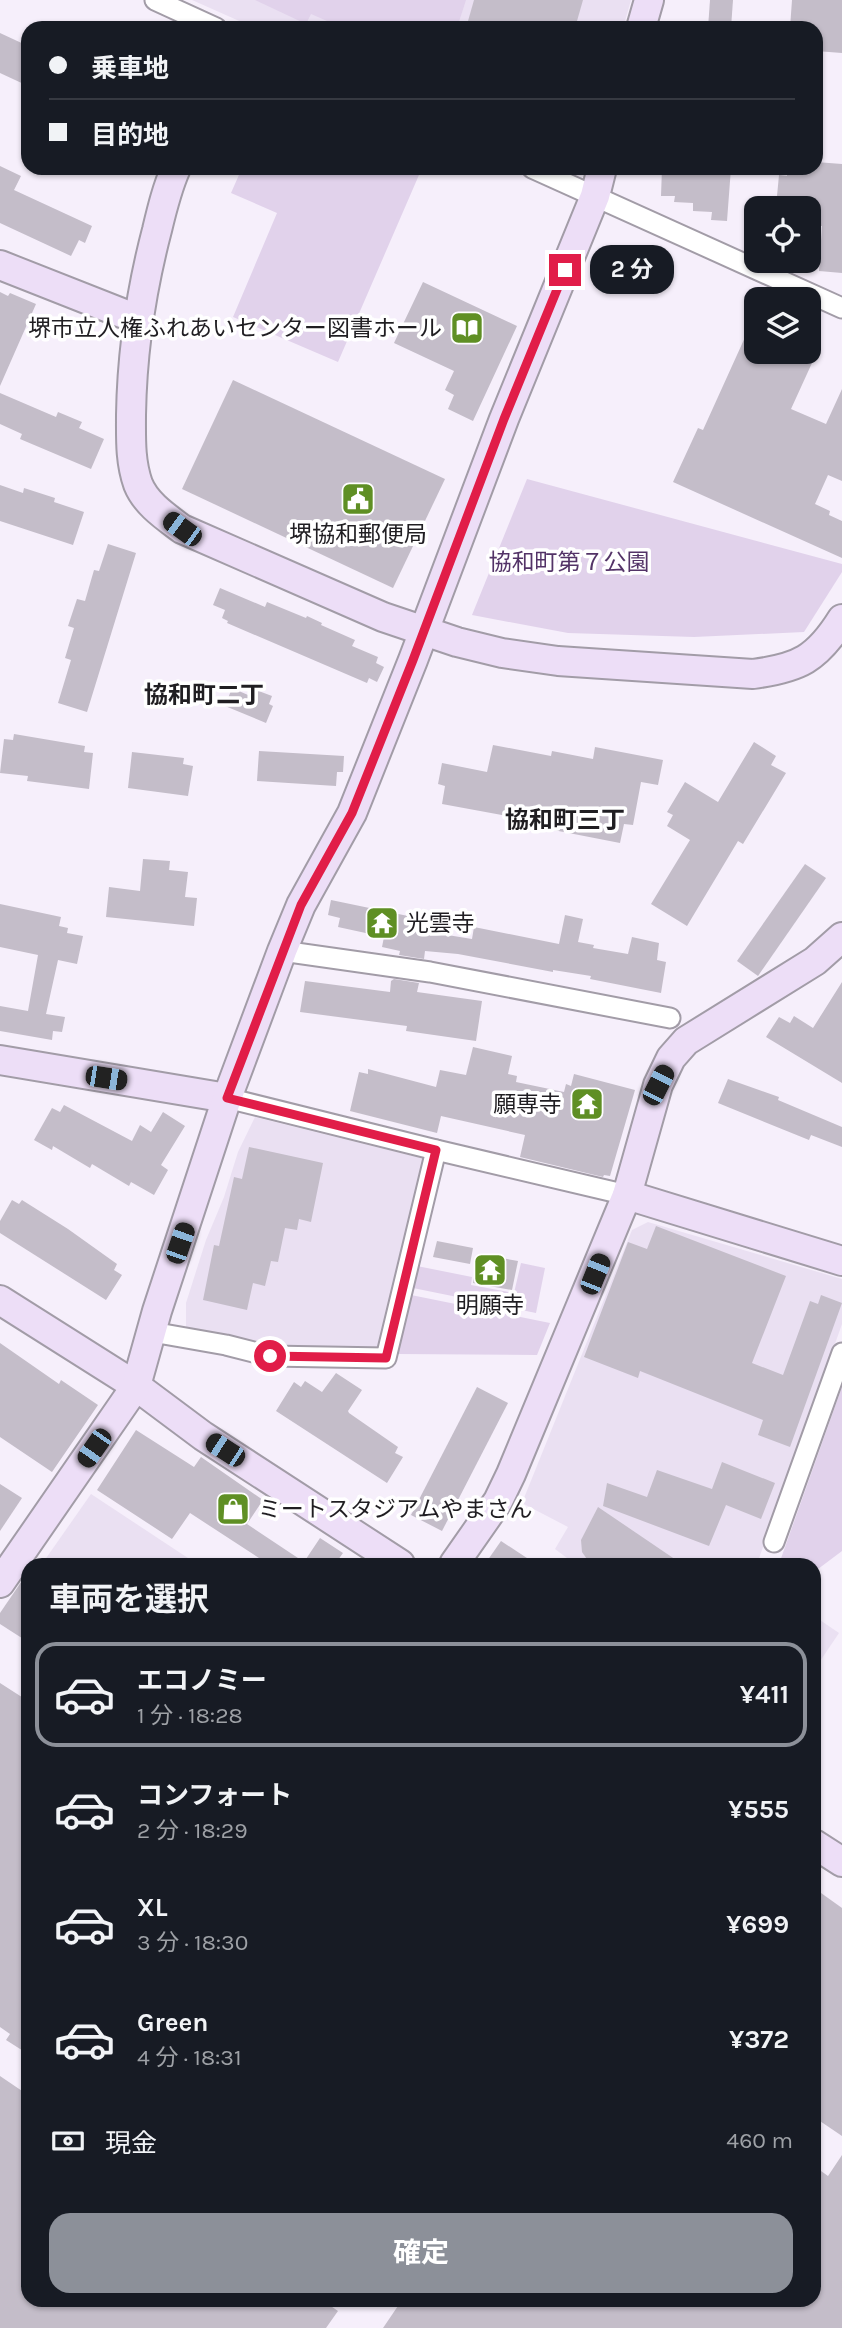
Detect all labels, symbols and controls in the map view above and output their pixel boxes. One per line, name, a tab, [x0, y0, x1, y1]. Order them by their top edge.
text: 乗車地	[91, 53, 169, 84]
text: 目的地	[91, 120, 169, 151]
map controls	[744, 196, 821, 364]
button: locate	[744, 196, 821, 273]
callout: 2 分	[590, 246, 674, 294]
route end	[549, 254, 581, 286]
text: 2 分	[611, 256, 653, 283]
button: layers	[744, 287, 821, 364]
library icon: 堺市立人権ふれあいセンター図書ホール	[448, 309, 486, 347]
place label: 堺市立人権ふれあいセンター図書ホール	[28, 315, 442, 342]
public building icon: 堺協和郵便局	[339, 480, 377, 518]
car	[159, 508, 206, 550]
place label: 堺協和郵便局	[289, 521, 427, 548]
park label: 協和町第７公園	[489, 549, 650, 576]
district label: 協和町二丁	[144, 681, 264, 709]
district label: 協和町三丁	[505, 806, 625, 834]
temple icon: 光雲寺	[363, 904, 401, 942]
place label: 光雲寺	[406, 910, 475, 937]
car	[640, 1062, 677, 1108]
car	[84, 1064, 129, 1092]
temple icon: 願専寺	[568, 1085, 606, 1123]
place label: 願専寺	[493, 1091, 562, 1118]
car	[164, 1220, 197, 1266]
temple icon: 明願寺	[471, 1251, 509, 1289]
car	[578, 1251, 613, 1297]
place label: 明願寺	[456, 1292, 525, 1319]
route start	[254, 1340, 286, 1372]
car	[74, 1425, 115, 1471]
car	[202, 1430, 249, 1470]
shop icon: ミートスタジアムやまさん	[214, 1490, 252, 1528]
place label: ミートスタジアムやまさん	[258, 1496, 532, 1523]
text: 車両を選択	[49, 1581, 209, 1618]
icon: car	[53, 1663, 116, 1726]
text: エコノミー	[137, 1665, 267, 1696]
text: ¥411	[740, 1679, 789, 1710]
text: 1 分 · 18:28	[137, 1702, 243, 1729]
icon: car	[53, 1778, 116, 1841]
text: コンフォート	[137, 1780, 292, 1811]
text: ¥555	[728, 1794, 789, 1825]
text: 2 分 · 18:29	[137, 1817, 248, 1844]
text: XL	[137, 1892, 168, 1923]
icon: car	[53, 1893, 116, 1956]
text: ¥699	[726, 1909, 789, 1940]
text: 3 分 · 18:30	[137, 1929, 248, 1956]
text: Green	[137, 2007, 209, 2038]
icon: car	[53, 2008, 116, 2071]
text: ¥372	[729, 2024, 789, 2055]
text: 4 分 · 18:31	[137, 2044, 242, 2071]
icon: cash	[49, 2122, 87, 2160]
text: 460 m	[726, 2127, 793, 2154]
text: 現金	[105, 2128, 157, 2159]
button: 確定	[49, 2213, 793, 2293]

